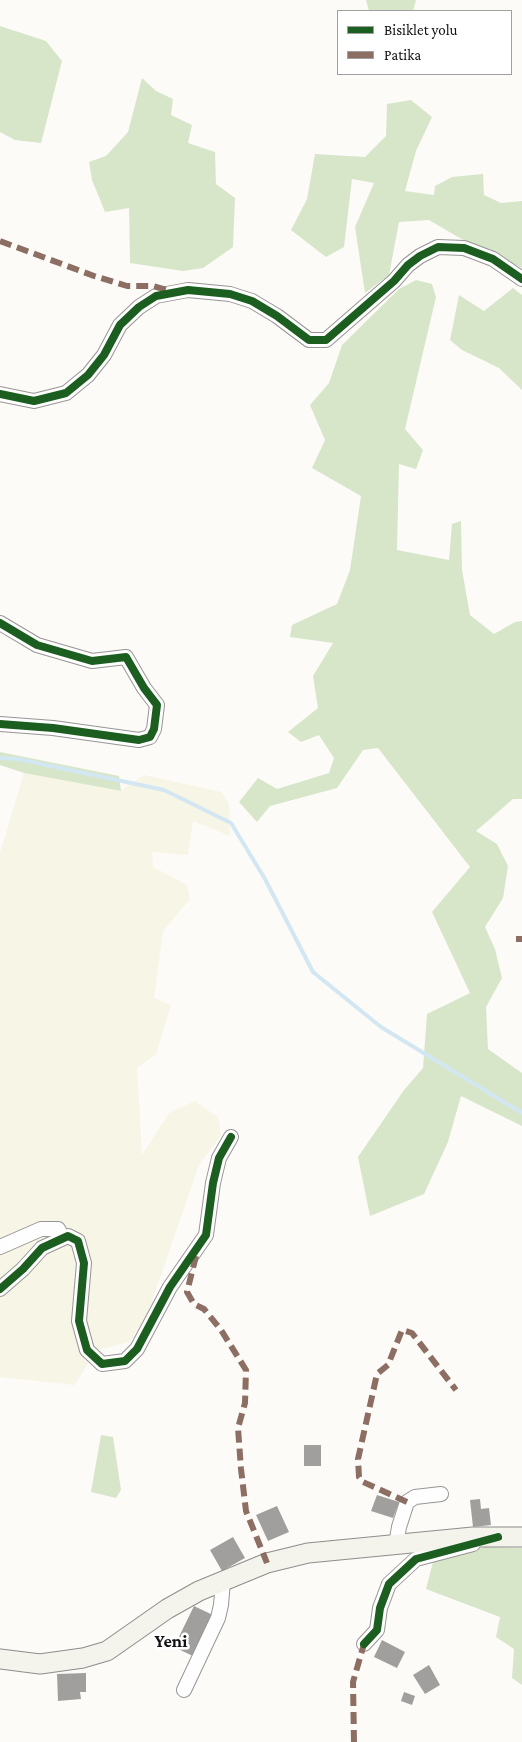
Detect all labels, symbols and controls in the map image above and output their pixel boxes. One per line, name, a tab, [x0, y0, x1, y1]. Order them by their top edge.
legend	[337, 10, 512, 75]
text: Bisiklet yolu	[384, 22, 458, 38]
text: Patika	[384, 47, 421, 63]
district label: Yeni	[155, 1630, 187, 1652]

